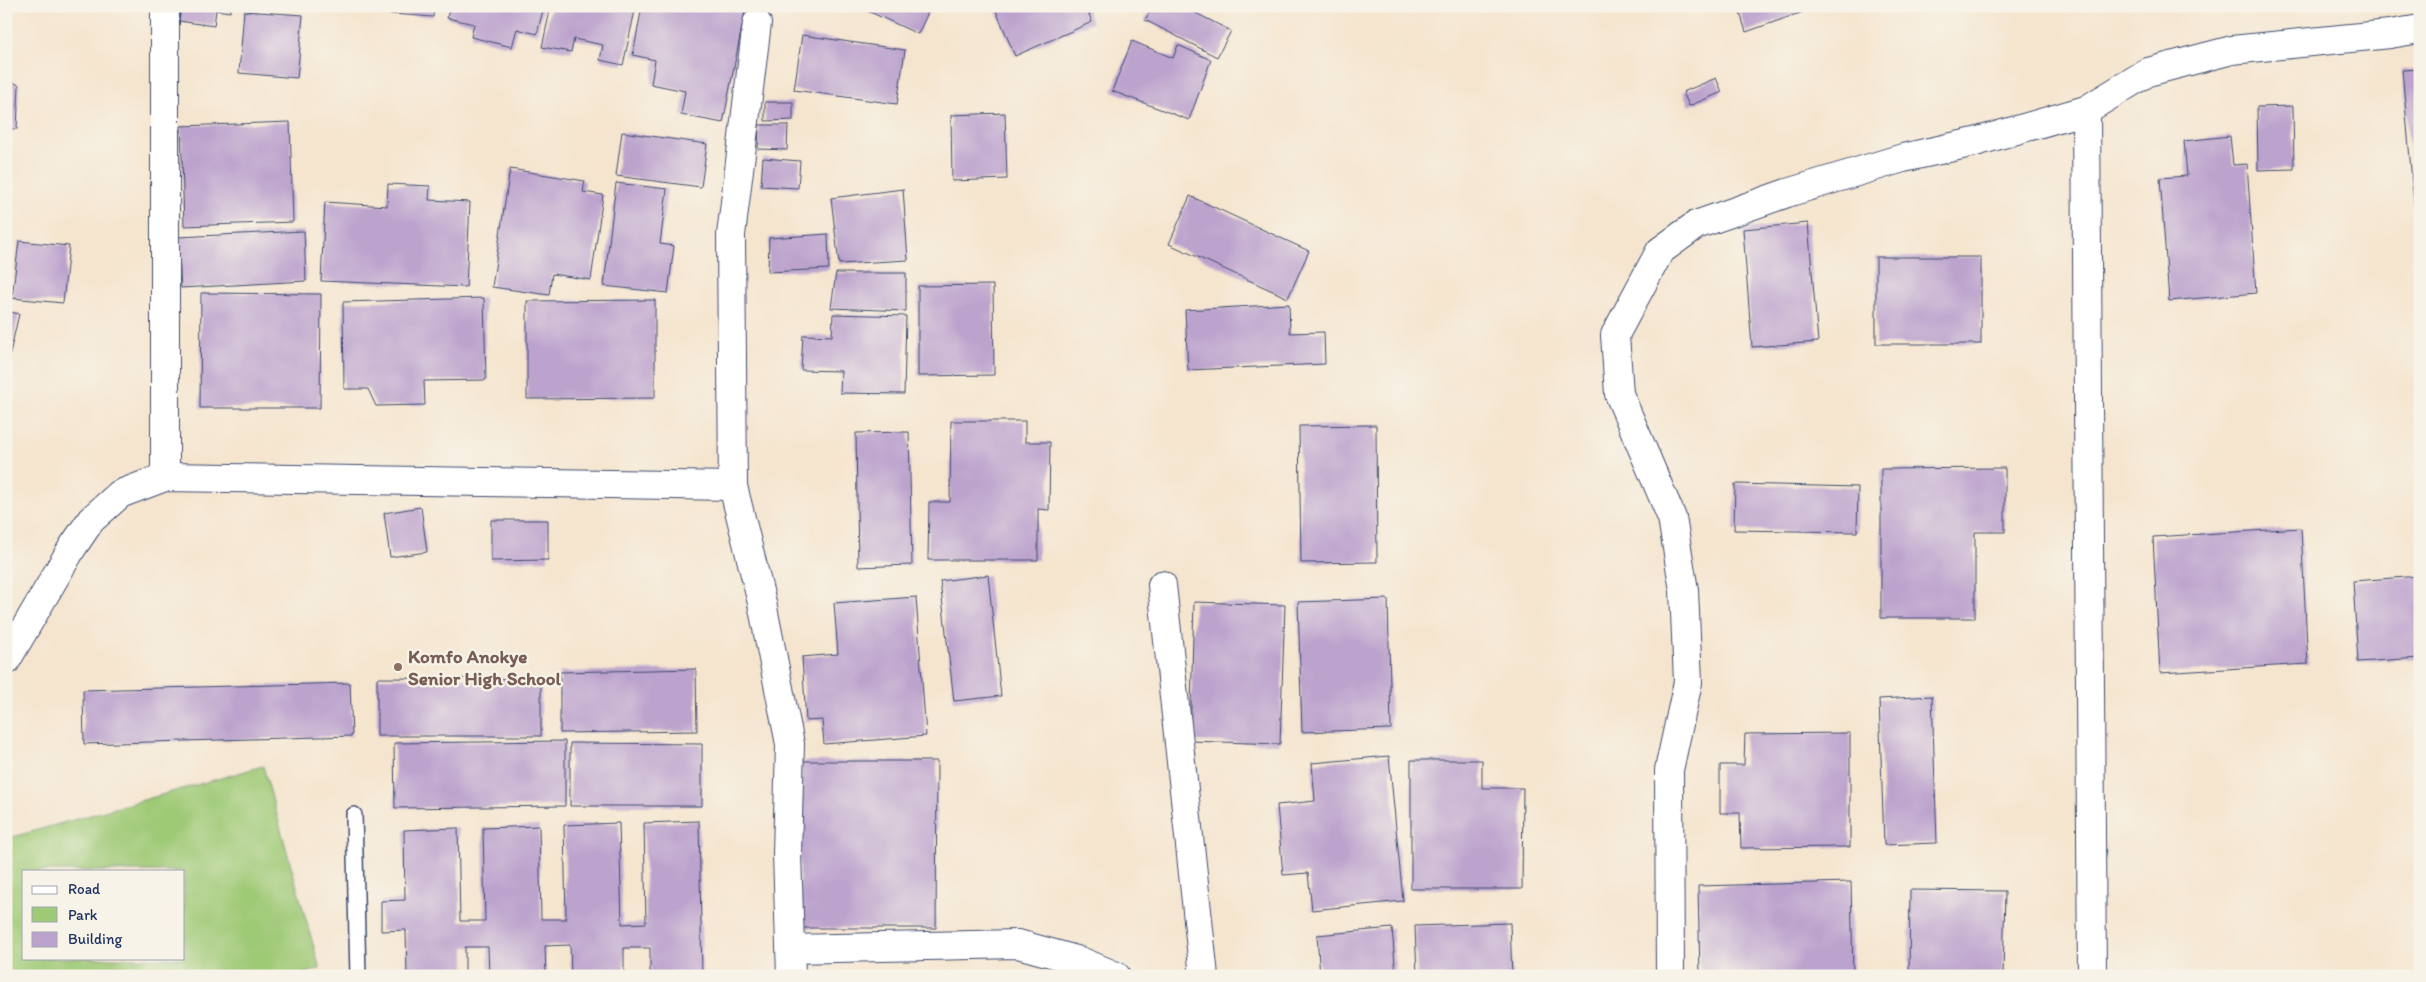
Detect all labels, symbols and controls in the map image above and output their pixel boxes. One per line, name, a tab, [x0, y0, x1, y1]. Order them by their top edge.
place label: Komfo Anokye Senior High School	[408, 645, 561, 690]
marker: Komfo Anokye Senior High School	[392, 661, 404, 673]
legend	[22, 870, 185, 960]
text: Road	[68, 880, 101, 898]
text: Park	[68, 906, 98, 924]
text: Building	[68, 930, 122, 948]

